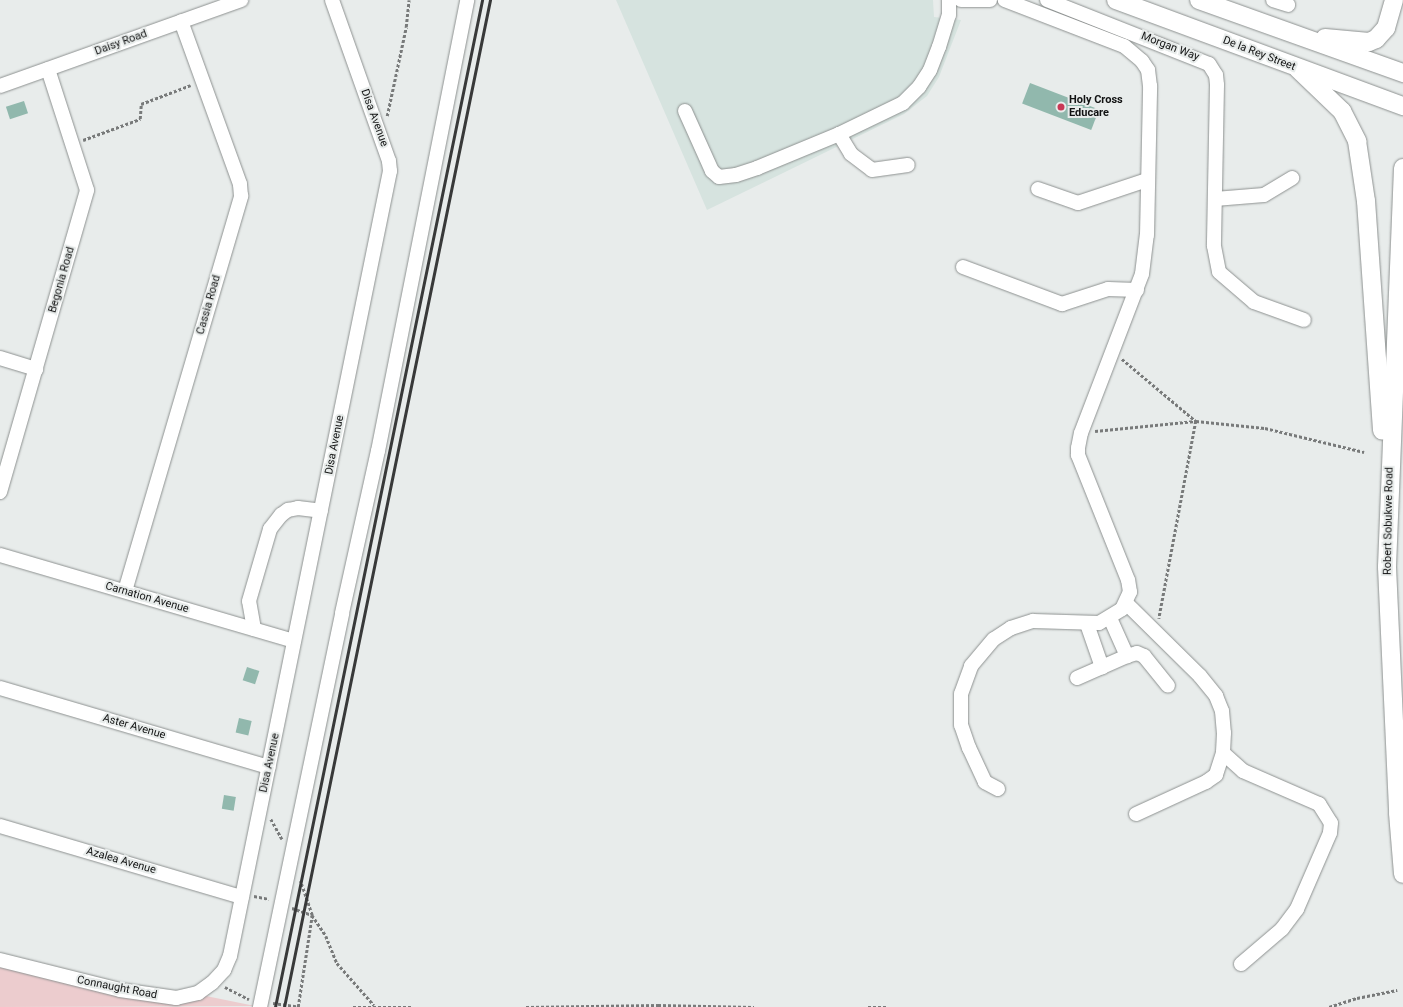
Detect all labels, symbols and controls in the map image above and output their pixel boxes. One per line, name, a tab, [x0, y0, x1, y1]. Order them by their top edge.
street label: Daisy Road	[93, 27, 149, 59]
street label: Morgan Way	[1139, 30, 1201, 64]
street label: De la Rey Street	[1221, 34, 1297, 74]
street label: Disa Avenue	[357, 87, 391, 149]
place label: Holy Cross Educare	[1069, 94, 1123, 120]
marker: Holy Cross Educare	[1056, 102, 1066, 112]
street label: Begonia Road	[46, 246, 78, 314]
street label: Cassia Road	[194, 274, 224, 336]
street label: Disa Avenue	[323, 414, 347, 476]
street label: Robert Sobukwe Road	[1381, 467, 1397, 575]
street label: Carnation Avenue	[104, 580, 190, 616]
street label: Aster Avenue	[101, 712, 167, 742]
street label: Disa Avenue	[257, 732, 283, 794]
street label: Azalea Avenue	[85, 845, 157, 877]
street label: Connaught Road	[76, 974, 158, 1002]

